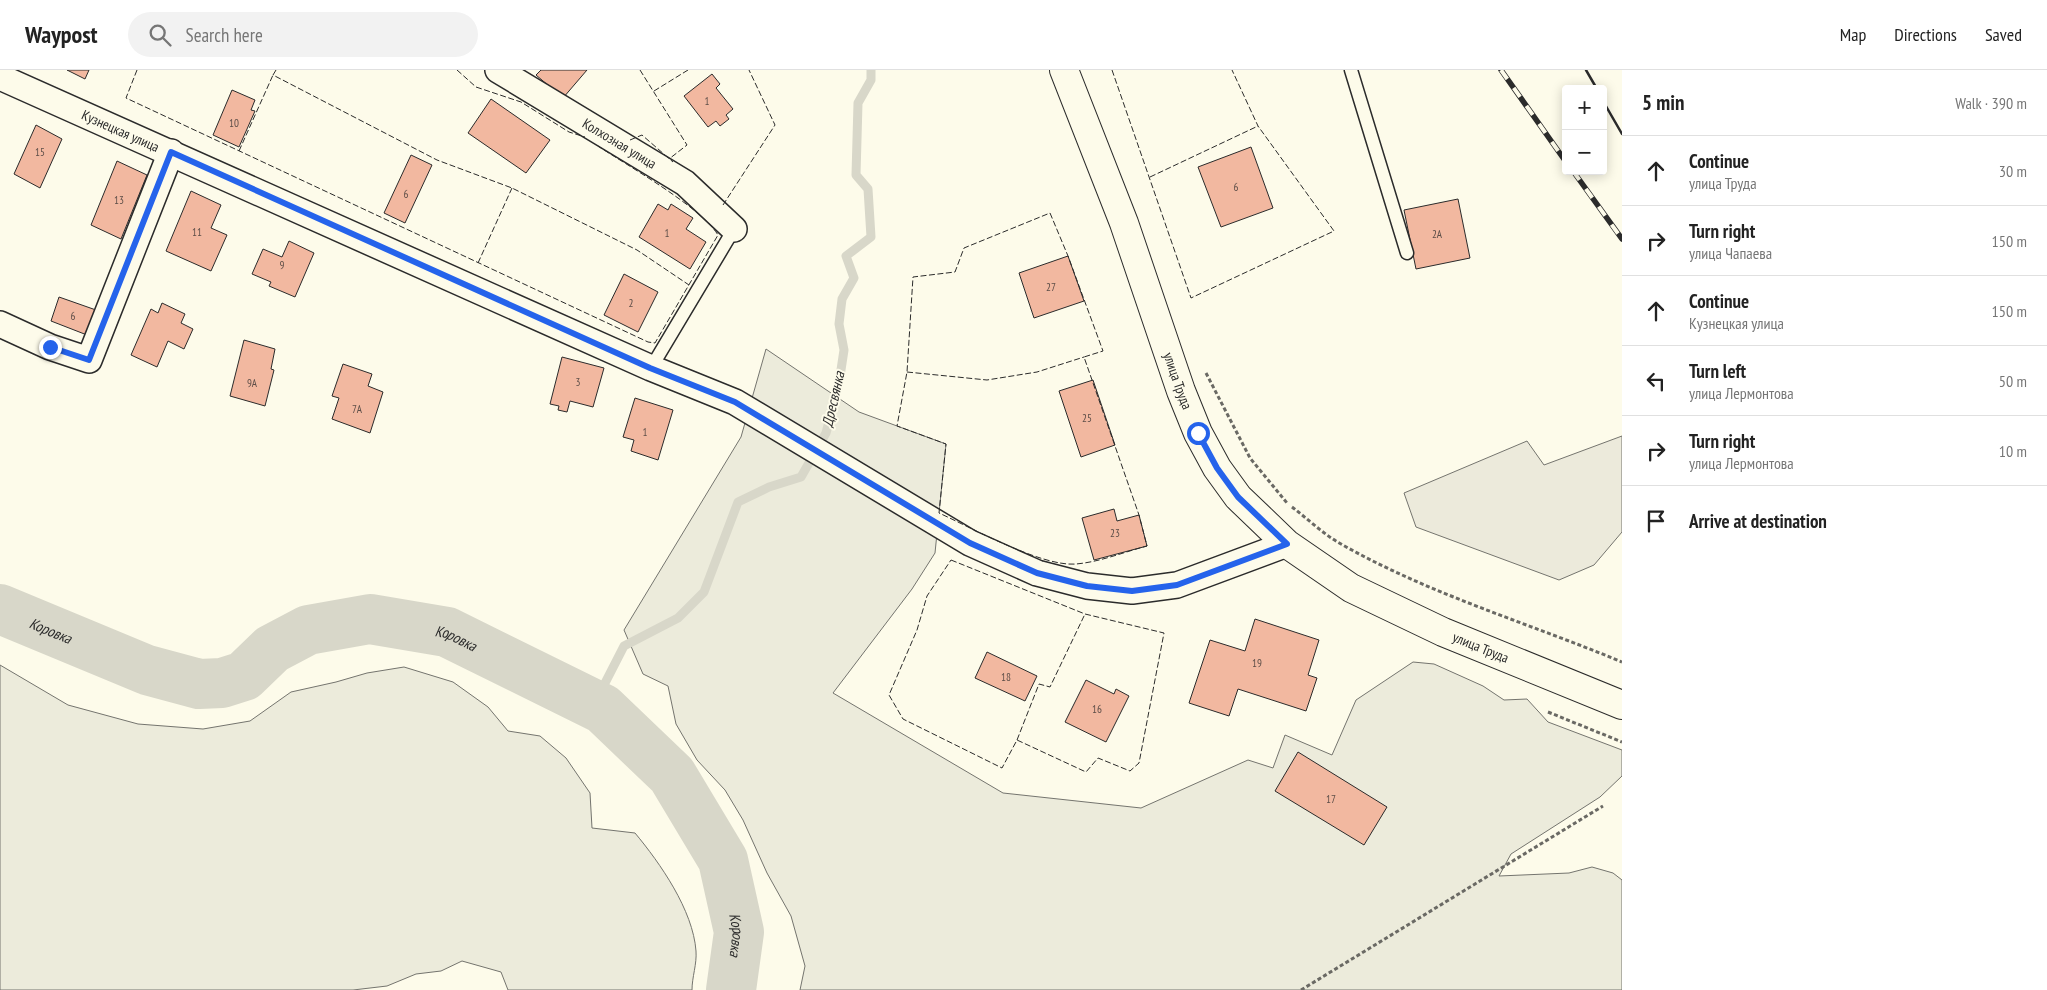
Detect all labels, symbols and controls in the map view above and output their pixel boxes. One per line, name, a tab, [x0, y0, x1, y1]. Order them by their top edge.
search box	[128, 12, 478, 57]
text: Waypost	[25, 19, 98, 50]
icon: search	[146, 21, 174, 49]
text: Search here	[186, 23, 263, 47]
text: Map	[1840, 23, 1866, 46]
text: Directions	[1894, 23, 1957, 46]
text: Saved	[1985, 23, 2022, 46]
map controls	[1562, 85, 1607, 175]
button: +	[1562, 85, 1607, 130]
text: 5 min	[1642, 89, 1684, 116]
text: Walk · 390 m	[1955, 93, 2027, 113]
house number: 1	[705, 94, 710, 108]
street label: Кузнецкая улица	[79, 106, 162, 156]
street label: Колхозная улица	[579, 114, 660, 173]
house number: 10	[229, 116, 239, 130]
button: −	[1562, 130, 1607, 175]
house number: 15	[35, 145, 45, 159]
text: Continue	[1689, 149, 1749, 173]
icon: ahead	[1642, 157, 1670, 185]
text: 30 m	[1999, 161, 2027, 181]
text: улица Труда	[1689, 173, 1757, 193]
house number: 6	[1234, 180, 1239, 194]
house number: 6	[404, 187, 409, 201]
house number: 13	[114, 193, 124, 207]
text: Turn right	[1689, 219, 1755, 243]
house number: 11	[192, 225, 202, 239]
house number: 1	[665, 226, 670, 240]
house number: 2А	[1432, 227, 1443, 241]
icon: right	[1642, 227, 1670, 255]
text: 150 m	[1992, 231, 2027, 251]
text: улица Чапаева	[1689, 243, 1772, 263]
house number: 9	[280, 258, 285, 272]
house number: 27	[1046, 280, 1056, 294]
text: Continue	[1689, 289, 1749, 313]
house number: 2	[629, 296, 634, 310]
icon: ahead	[1642, 297, 1670, 325]
text: 150 m	[1992, 301, 2027, 321]
house number: 6	[71, 309, 76, 323]
text: Кузнецкая улица	[1689, 313, 1784, 333]
route end	[39, 336, 62, 359]
street label: улица Труда	[1160, 350, 1196, 412]
text: Turn left	[1689, 359, 1746, 383]
icon: left	[1642, 367, 1670, 395]
water label: Дресвянка	[817, 368, 849, 430]
text: 50 m	[1999, 371, 2027, 391]
house number: 3	[576, 375, 581, 389]
house number: 9А	[247, 376, 258, 390]
text: улица Лермонтова	[1689, 383, 1794, 403]
house number: 7А	[352, 402, 363, 416]
house number: 25	[1082, 411, 1092, 425]
route start	[1187, 422, 1210, 445]
house number: 1	[643, 425, 648, 439]
text: Turn right	[1689, 429, 1755, 453]
icon: right	[1642, 437, 1670, 465]
text: 10 m	[1999, 441, 2027, 461]
text: улица Лермонтова	[1689, 453, 1794, 473]
icon: arrive	[1642, 507, 1670, 535]
text: Arrive at destination	[1689, 509, 1827, 533]
house number: 23	[1110, 526, 1120, 540]
water label: Коровка	[27, 613, 76, 648]
water label: Коровка	[434, 621, 481, 655]
street label: улица Труда	[1450, 628, 1512, 667]
house number: 19	[1252, 656, 1262, 670]
house number: 18	[1001, 670, 1011, 684]
house number: 16	[1092, 702, 1102, 716]
house number: 17	[1326, 792, 1336, 806]
water label: Коровка	[726, 911, 749, 959]

